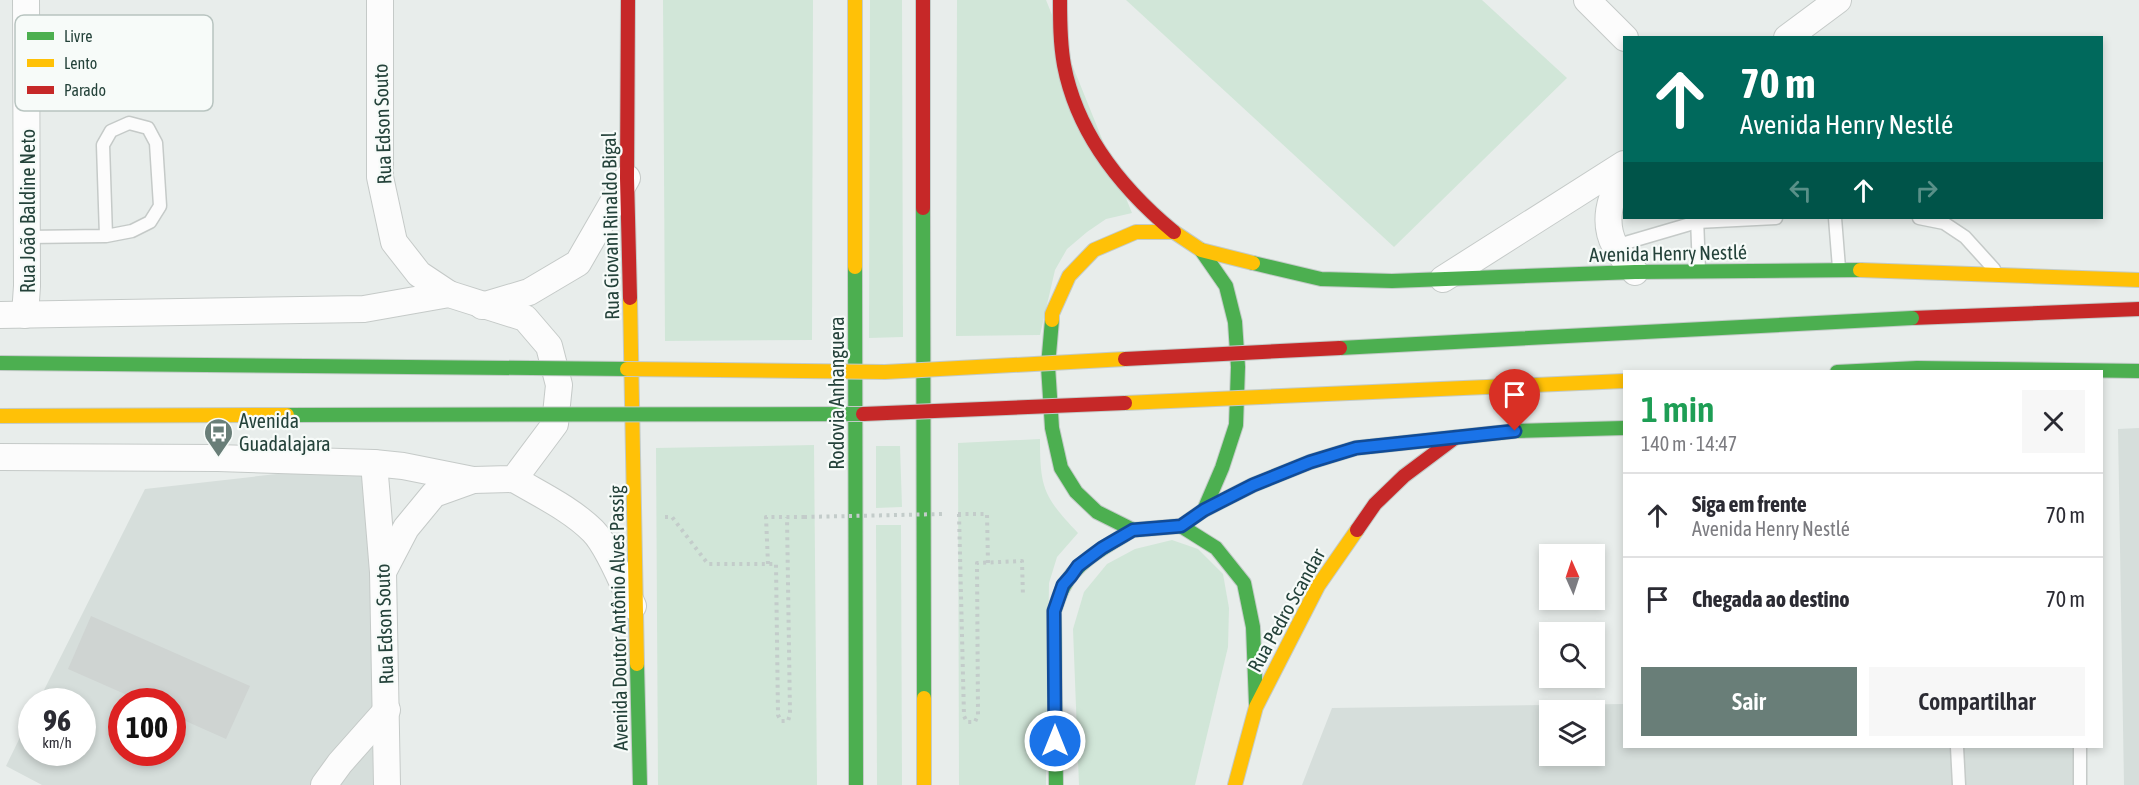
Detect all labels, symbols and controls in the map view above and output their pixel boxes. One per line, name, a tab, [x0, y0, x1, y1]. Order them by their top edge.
legend	[15, 15, 213, 111]
text: Livre	[64, 27, 92, 45]
text: Lento	[64, 54, 97, 72]
text: 70 m	[1740, 59, 1815, 107]
icon: ahead	[1641, 60, 1719, 138]
street label: Rua Edson Souto	[368, 63, 396, 185]
text: Parado	[64, 81, 106, 99]
text: Avenida Henry Nestlé	[1740, 109, 1953, 140]
street label: Rua João Baldine Neto	[16, 129, 39, 293]
street label: Rua Giovani Rinaldo Bigal	[597, 131, 623, 320]
icon: left	[1784, 174, 1817, 207]
icon: ahead	[1847, 174, 1880, 207]
icon: right	[1910, 174, 1943, 207]
street label: Avenida Henry Nestlé	[1589, 240, 1747, 266]
street label: Rodovia Anhanguera	[825, 316, 848, 470]
pin	[1489, 369, 1540, 431]
icon: arrive	[1498, 378, 1531, 411]
text: 1 min	[1641, 388, 1715, 430]
button: close	[2022, 390, 2085, 453]
place label: Avenida Guadalajara	[239, 409, 331, 455]
bus stop icon: Avenida Guadalajara	[202, 416, 234, 458]
text: 140 m · 14:47	[1641, 432, 1737, 455]
street label: Avenida Doutor Antônio Alves Passig	[604, 485, 632, 751]
text: Siga em frente	[1692, 491, 1807, 517]
icon: ahead	[1641, 499, 1674, 532]
text: 70 m	[2045, 502, 2085, 528]
text: Avenida Henry Nestlé	[1692, 517, 1850, 540]
street label: Rua Pedro Scandar	[1243, 543, 1330, 676]
north arrow	[1539, 544, 1605, 610]
map controls	[1539, 544, 1605, 766]
street label: Rua Edson Souto	[370, 563, 398, 685]
icon: arrive	[1641, 583, 1674, 616]
text: Chegada ao destino	[1692, 586, 1850, 612]
text: 70 m	[2045, 586, 2085, 612]
button: search	[1539, 622, 1605, 688]
button: Sair	[1641, 667, 1857, 736]
button: Compartilhar	[1869, 667, 2085, 736]
speed limit sign: 100	[108, 688, 186, 766]
button: layers	[1539, 700, 1605, 766]
text: 96	[43, 703, 71, 737]
position arrow	[1023, 709, 1087, 773]
text: km/h	[42, 734, 72, 751]

